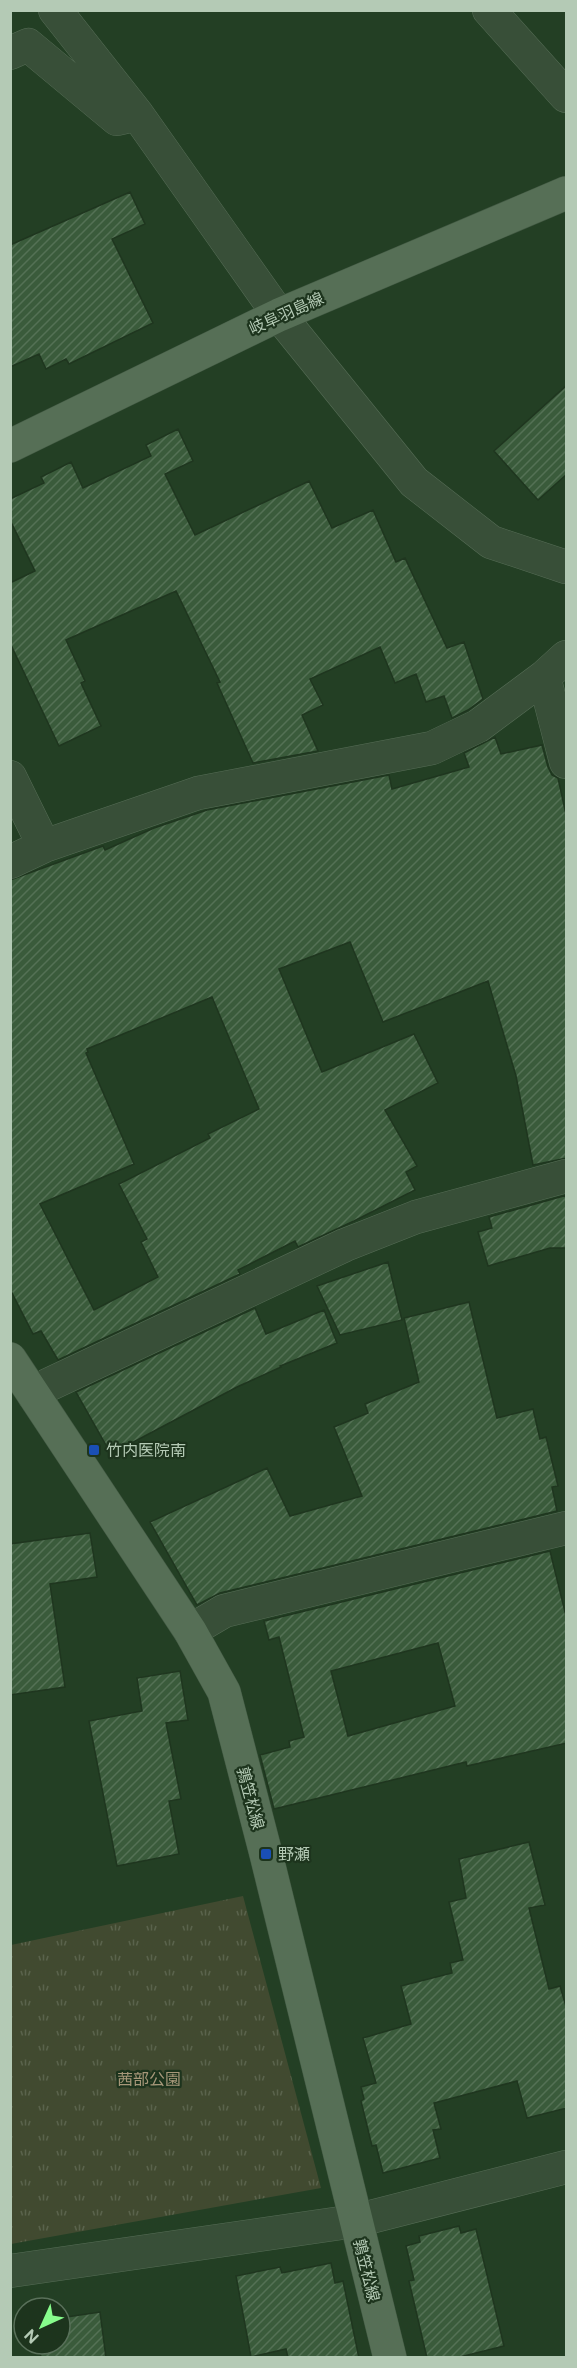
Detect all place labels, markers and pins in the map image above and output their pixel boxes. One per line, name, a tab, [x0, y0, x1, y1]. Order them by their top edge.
place label: 竹内医院南	[106, 1441, 186, 1460]
marker: 竹内医院南	[87, 1443, 101, 1457]
place label: 野瀬	[278, 1845, 310, 1864]
marker: 野瀬	[259, 1847, 273, 1861]

